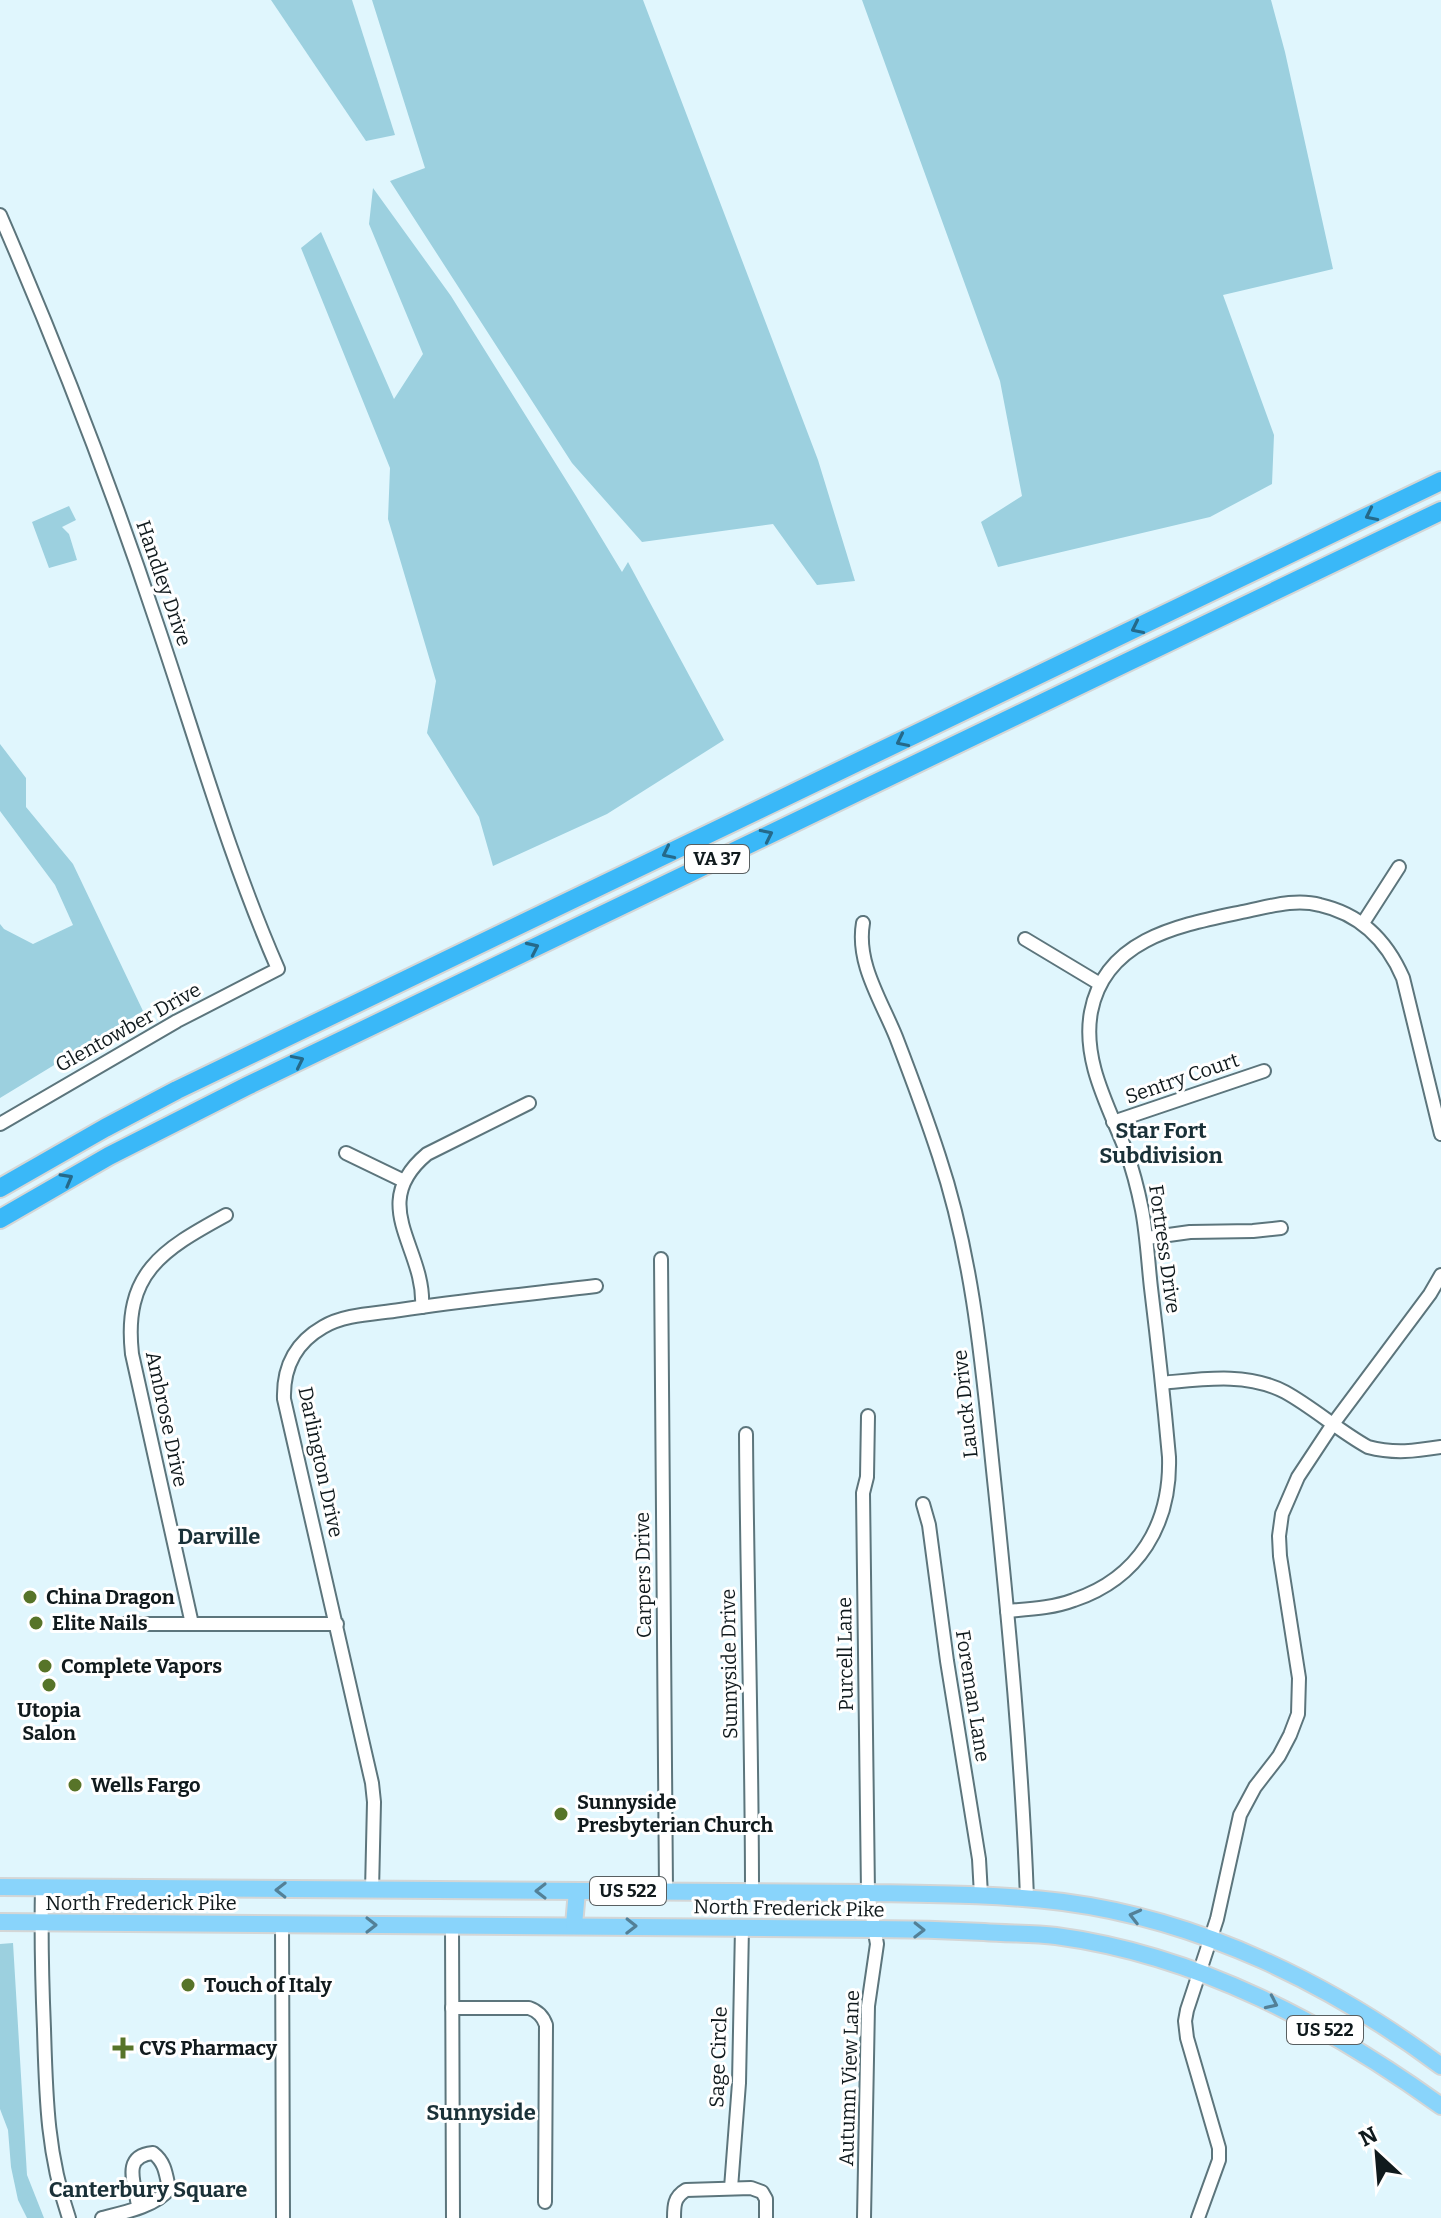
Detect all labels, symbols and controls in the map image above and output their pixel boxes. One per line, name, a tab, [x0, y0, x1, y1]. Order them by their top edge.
one-way arrow	[1364, 505, 1379, 521]
street label: Handley Drive	[131, 517, 197, 649]
one-way arrow	[1130, 618, 1145, 634]
one-way arrow	[896, 731, 911, 747]
one-way arrow	[759, 829, 773, 845]
one-way arrow	[662, 843, 676, 859]
road number: VA 37	[685, 845, 749, 873]
one-way arrow	[524, 942, 539, 957]
street label: Glentowber Drive	[51, 977, 205, 1077]
street label: Sentry Court	[1122, 1047, 1242, 1109]
one-way arrow	[290, 1055, 305, 1070]
district label: Star Fort Subdivision	[1099, 1117, 1223, 1169]
one-way arrow	[58, 1173, 73, 1189]
street label: Fortress Drive	[1144, 1183, 1186, 1315]
street label: Ambrose Drive	[141, 1349, 193, 1489]
street label: Lauck Drive	[947, 1349, 983, 1459]
street label: Darlington Drive	[293, 1385, 349, 1539]
street label: Carpers Drive	[630, 1512, 656, 1638]
district label: Darville	[178, 1523, 260, 1550]
place label: China Dragon	[46, 1585, 175, 1609]
marker: China Dragon	[21, 1588, 39, 1606]
street label: Sunnyside Drive	[716, 1589, 742, 1739]
street label: Purcell Lane	[832, 1597, 858, 1711]
place label: Elite Nails	[52, 1611, 148, 1635]
marker: Elite Nails	[27, 1614, 45, 1632]
street label: Foreman Lane	[951, 1628, 995, 1764]
place label: Complete Vapors	[61, 1654, 222, 1678]
marker: Complete Vapors	[36, 1657, 54, 1675]
marker: Utopia Salon	[40, 1676, 58, 1694]
place label: Utopia Salon	[17, 1698, 81, 1745]
place label: Wells Fargo	[91, 1773, 201, 1797]
marker: Wells Fargo	[66, 1776, 84, 1794]
place label: Sunnyside Presbyterian Church	[577, 1790, 774, 1837]
marker: Sunnyside Presbyterian Church	[552, 1805, 570, 1823]
road number: US 522	[590, 1877, 666, 1905]
one-way arrow	[274, 1881, 287, 1898]
one-way arrow	[534, 1882, 547, 1900]
street label: North Frederick Pike	[45, 1891, 237, 1915]
street label: North Frederick Pike	[693, 1894, 885, 1922]
one-way arrow	[1128, 1909, 1142, 1926]
one-way arrow	[365, 1916, 378, 1934]
one-way arrow	[625, 1917, 638, 1935]
one-way arrow	[913, 1921, 926, 1938]
place label: Touch of Italy	[204, 1973, 333, 1997]
marker: Touch of Italy	[179, 1976, 197, 1994]
street label: Autumn View Lane	[834, 1990, 864, 2166]
one-way arrow	[1263, 1993, 1278, 2009]
street label: Sage Circle	[704, 2006, 732, 2108]
road number: US 522	[1287, 2016, 1363, 2044]
place label: CVS Pharmacy	[139, 2036, 278, 2060]
marker: CVS Pharmacy	[114, 2039, 132, 2057]
district label: Sunnyside	[426, 2099, 536, 2126]
north arrow	[1337, 2114, 1417, 2194]
text: N	[1355, 2121, 1382, 2152]
district label: Canterbury Square	[49, 2176, 247, 2203]

